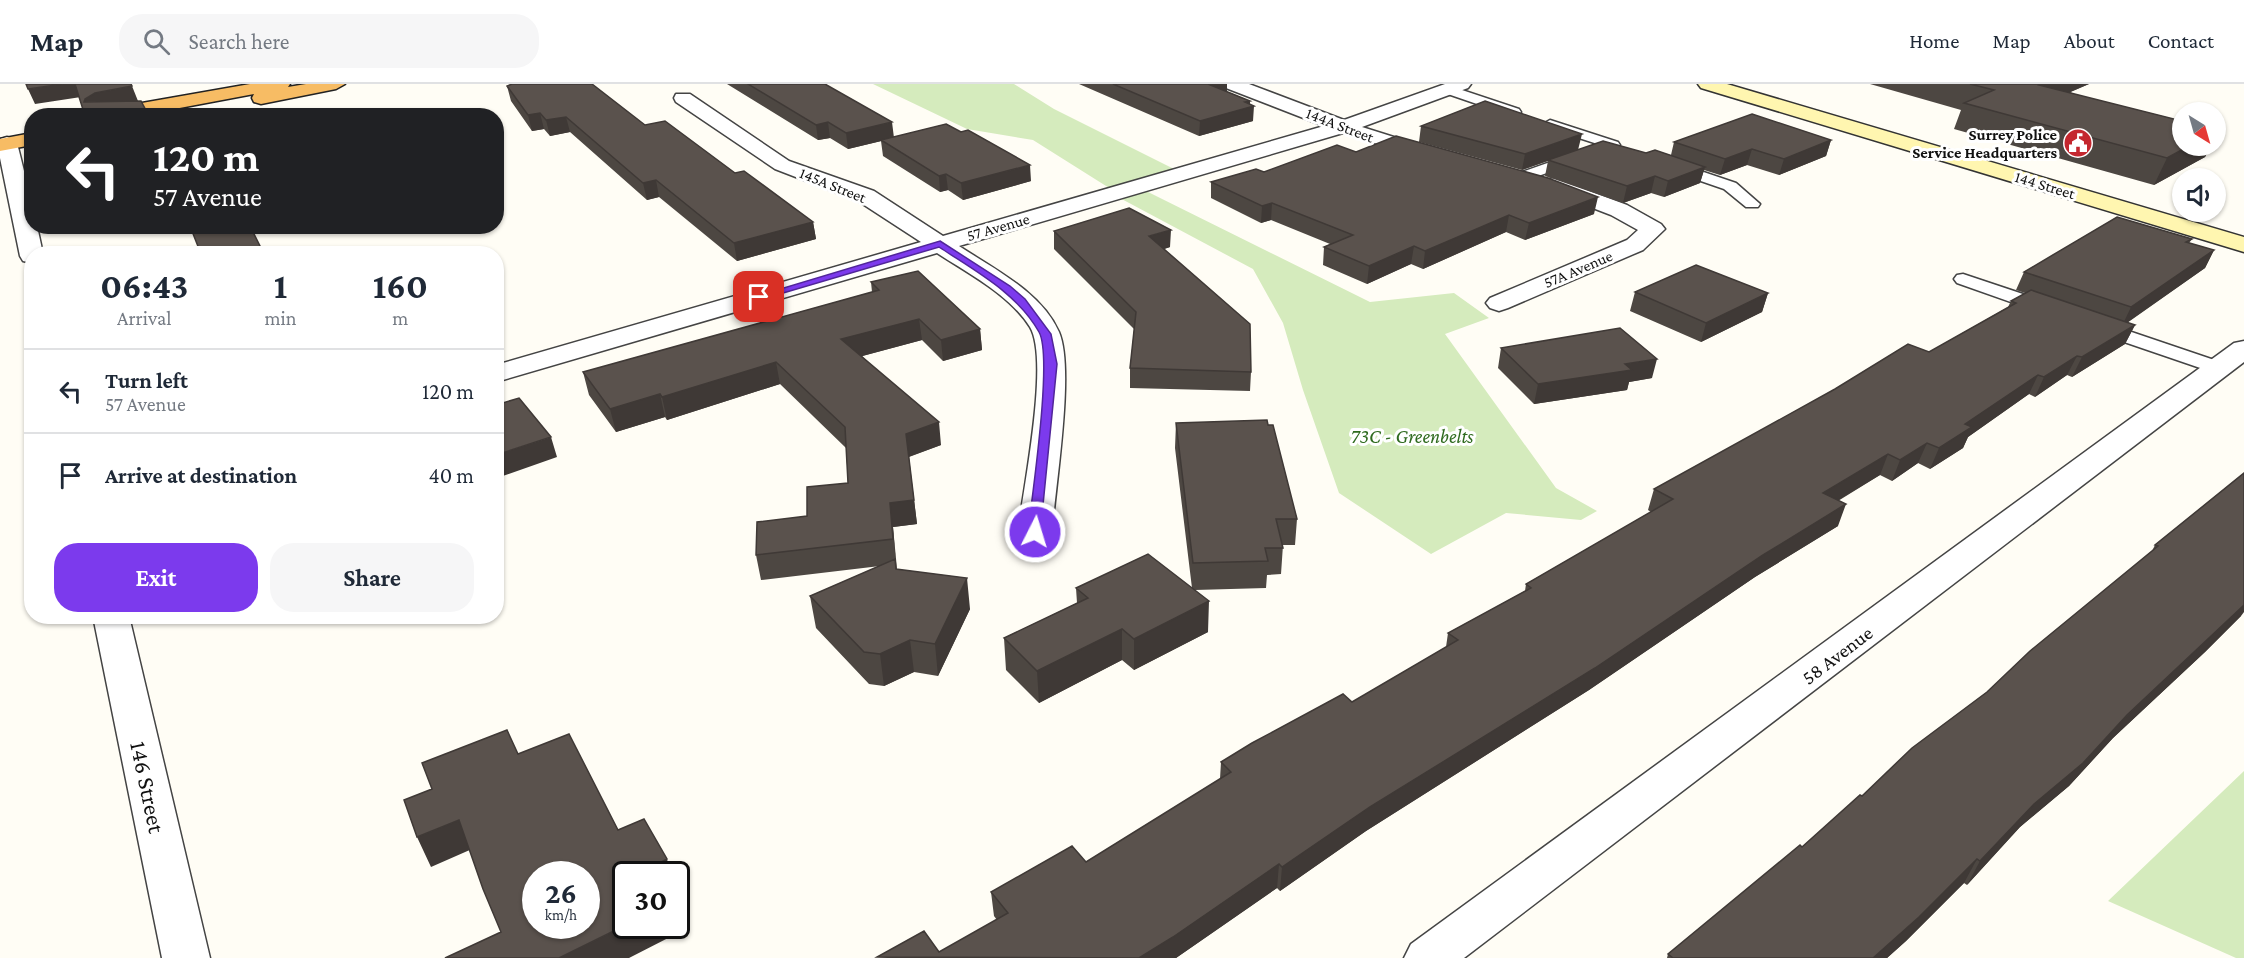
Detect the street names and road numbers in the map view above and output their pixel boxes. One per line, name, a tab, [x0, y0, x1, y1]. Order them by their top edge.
street label: 144A Street	[1304, 104, 1377, 146]
street label: 145A Street	[797, 164, 869, 206]
street label: 144 Street	[2013, 168, 2078, 202]
street label: 57 Avenue	[965, 210, 1031, 244]
street label: 57A Avenue	[1541, 247, 1615, 291]
street label: 58 Avenue	[1797, 621, 1877, 689]
street label: 146 Street	[125, 739, 171, 836]

